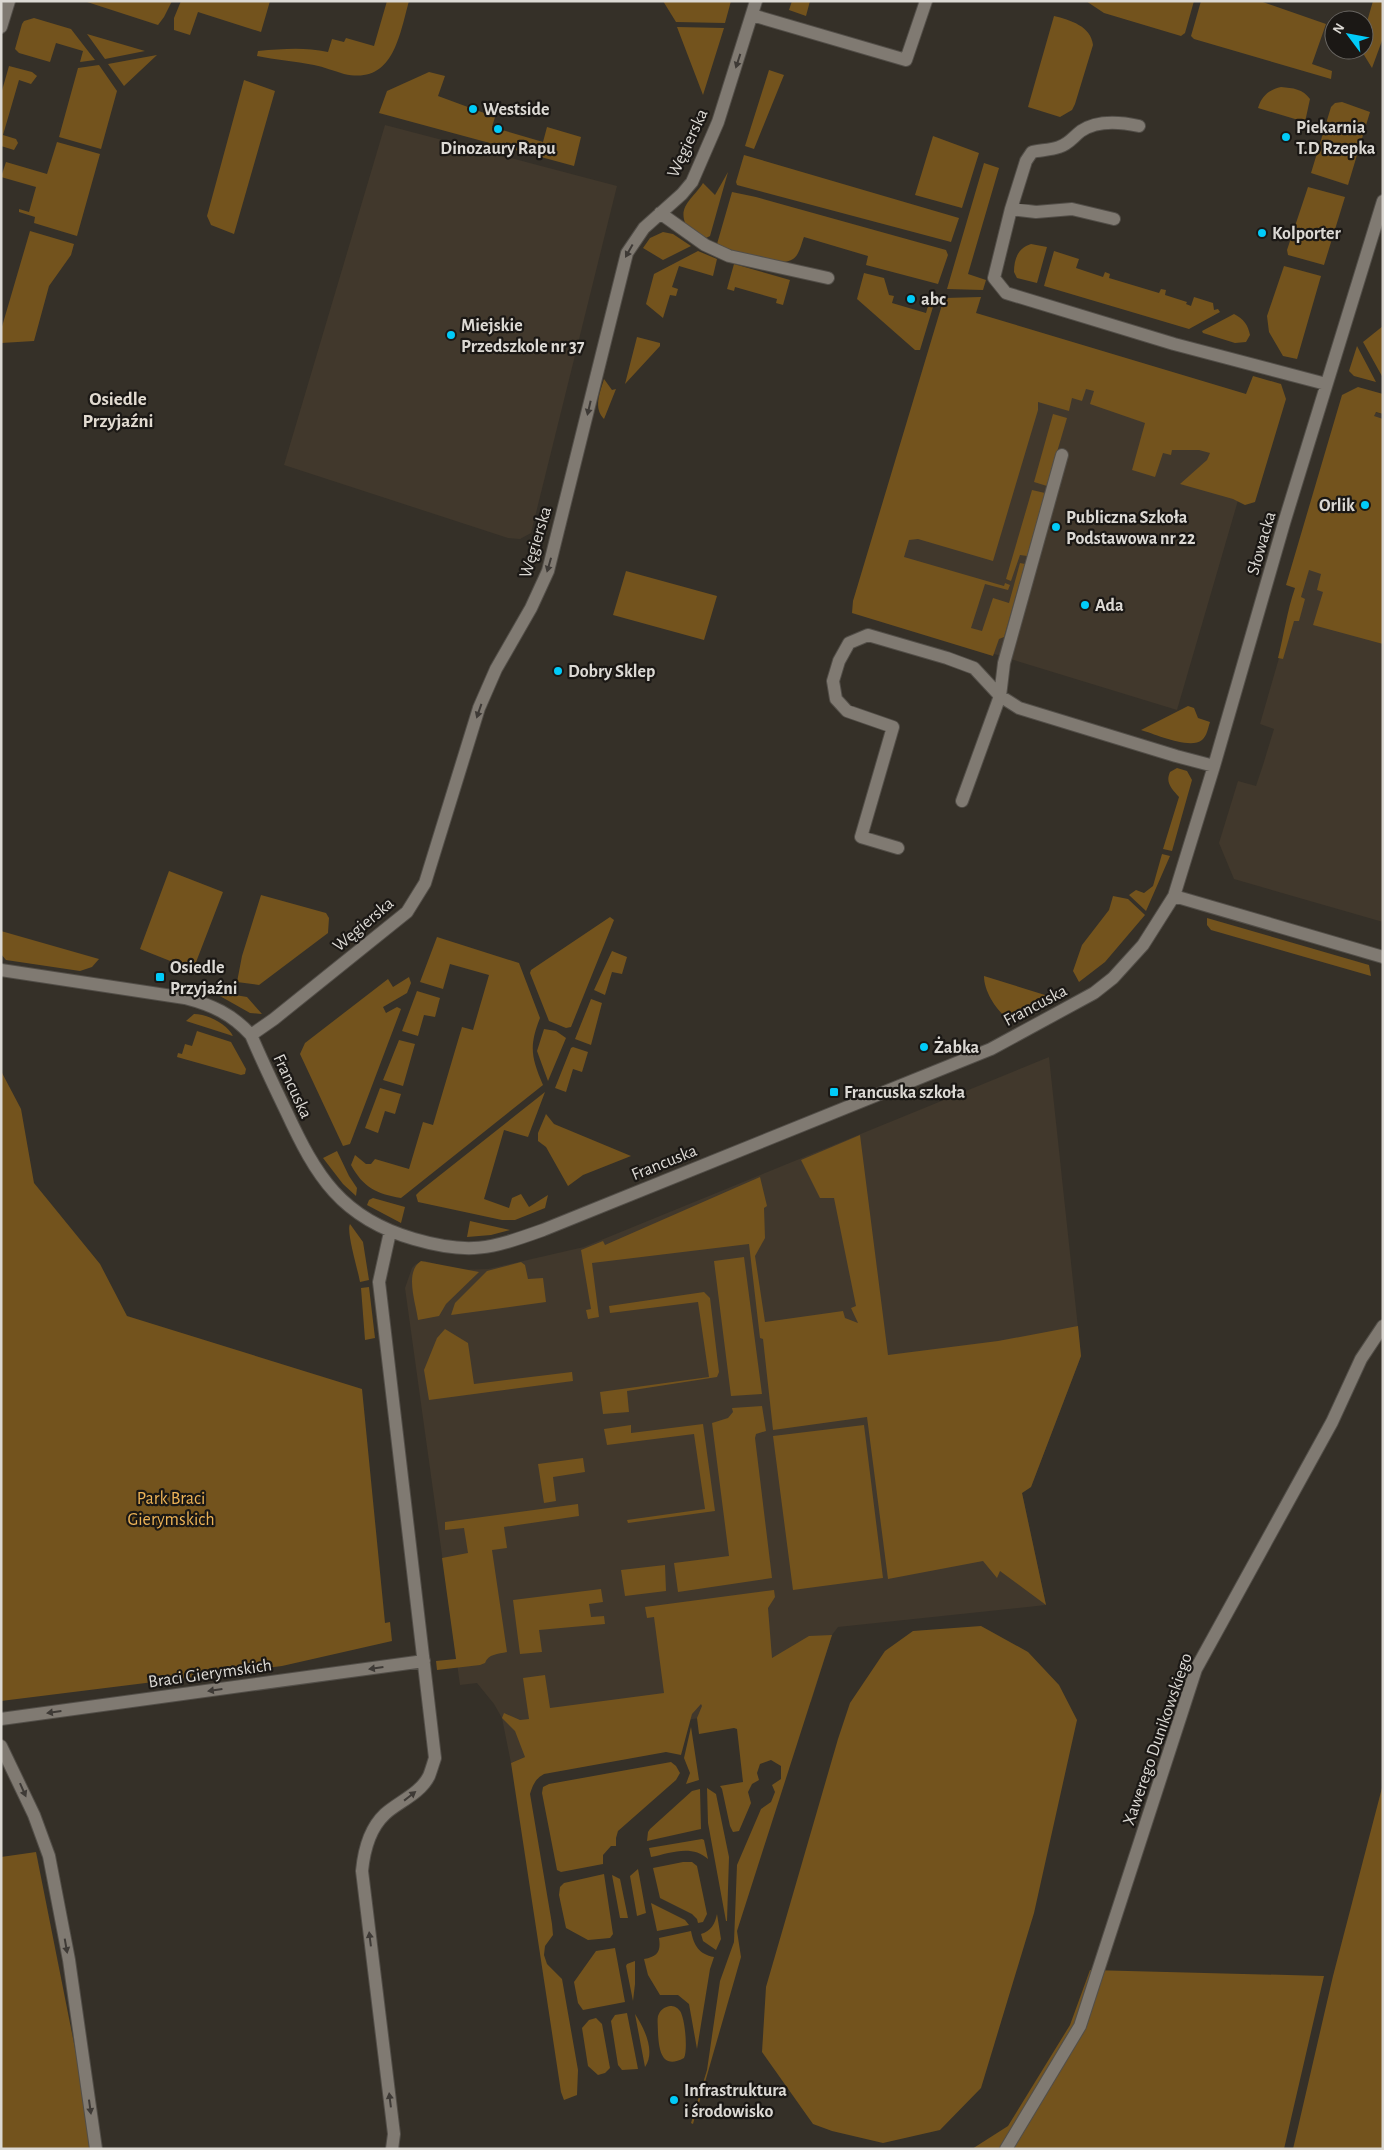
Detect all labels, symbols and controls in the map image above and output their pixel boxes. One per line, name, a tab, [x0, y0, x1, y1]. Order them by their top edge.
north arrow	[1324, 10, 1374, 60]
text: N	[1330, 21, 1347, 36]
one-way arrow	[733, 54, 741, 69]
place label: Westside	[483, 101, 549, 119]
marker: Westside	[467, 103, 479, 115]
street label: Węgierska	[664, 106, 712, 181]
place label: Piekarnia T.D Rzepka	[1296, 119, 1376, 158]
marker: Dinozaury Rapu	[492, 123, 504, 135]
marker: Piekarnia T.D Rzepka	[1280, 131, 1292, 143]
place label: Dinozaury Rapu	[440, 140, 556, 158]
place label: Kolporter	[1272, 225, 1342, 243]
marker: Kolporter	[1256, 227, 1268, 239]
one-way arrow	[625, 244, 634, 257]
place label: abc	[921, 291, 946, 309]
marker: abc	[905, 293, 917, 305]
place label: Miejskie Przedszkole nr 37	[461, 317, 585, 356]
marker: Miejskie Przedszkole nr 37	[445, 329, 457, 341]
district label: Osiedle Przyjaźni	[82, 390, 154, 431]
one-way arrow	[585, 400, 593, 415]
place label: Orlik	[1319, 497, 1355, 515]
marker: Orlik	[1359, 499, 1371, 511]
street label: Węgierska	[517, 505, 555, 580]
place label: Publiczna Szkoła Podstawowa nr 22	[1066, 509, 1196, 548]
street label: Słowacka	[1244, 510, 1280, 577]
marker: Publiczna Szkoła Podstawowa nr 22	[1050, 521, 1062, 533]
one-way arrow	[545, 558, 553, 573]
place label: Ada	[1095, 597, 1124, 615]
marker: Ada	[1079, 599, 1091, 611]
place label: Dobry Sklep	[568, 663, 655, 681]
marker: Dobry Sklep	[552, 665, 564, 677]
one-way arrow	[474, 704, 482, 719]
street label: Węgierska	[330, 894, 398, 955]
place label: Osiedle Przyjaźni	[170, 959, 237, 998]
marker: Osiedle Przyjaźni	[154, 971, 166, 983]
street label: Francuska	[1001, 982, 1070, 1030]
place label: Żabka	[934, 1036, 980, 1057]
marker: Żabka	[918, 1041, 930, 1053]
street label: Francuska	[269, 1051, 315, 1122]
place label: Francuska szkoła	[844, 1084, 965, 1102]
marker: Francuska szkoła	[828, 1086, 840, 1098]
street label: Francuska	[629, 1142, 700, 1184]
park label: Park Braci Gierymskich	[127, 1490, 215, 1529]
street label: Xawerego Dunikowskiego	[1120, 1651, 1196, 1828]
street label: Braci Gierymskich	[147, 1656, 273, 1692]
one-way arrow	[368, 1664, 384, 1672]
one-way arrow	[207, 1686, 223, 1694]
one-way arrow	[46, 1708, 62, 1716]
one-way arrow	[19, 1783, 27, 1797]
one-way arrow	[403, 1790, 416, 1801]
one-way arrow	[366, 1931, 374, 1947]
one-way arrow	[63, 1938, 71, 1954]
place label: Infrastruktura i środowisko	[684, 2082, 787, 2121]
one-way arrow	[386, 2092, 394, 2108]
marker: Infrastruktura i środowisko	[668, 2094, 680, 2106]
one-way arrow	[86, 2099, 94, 2115]

